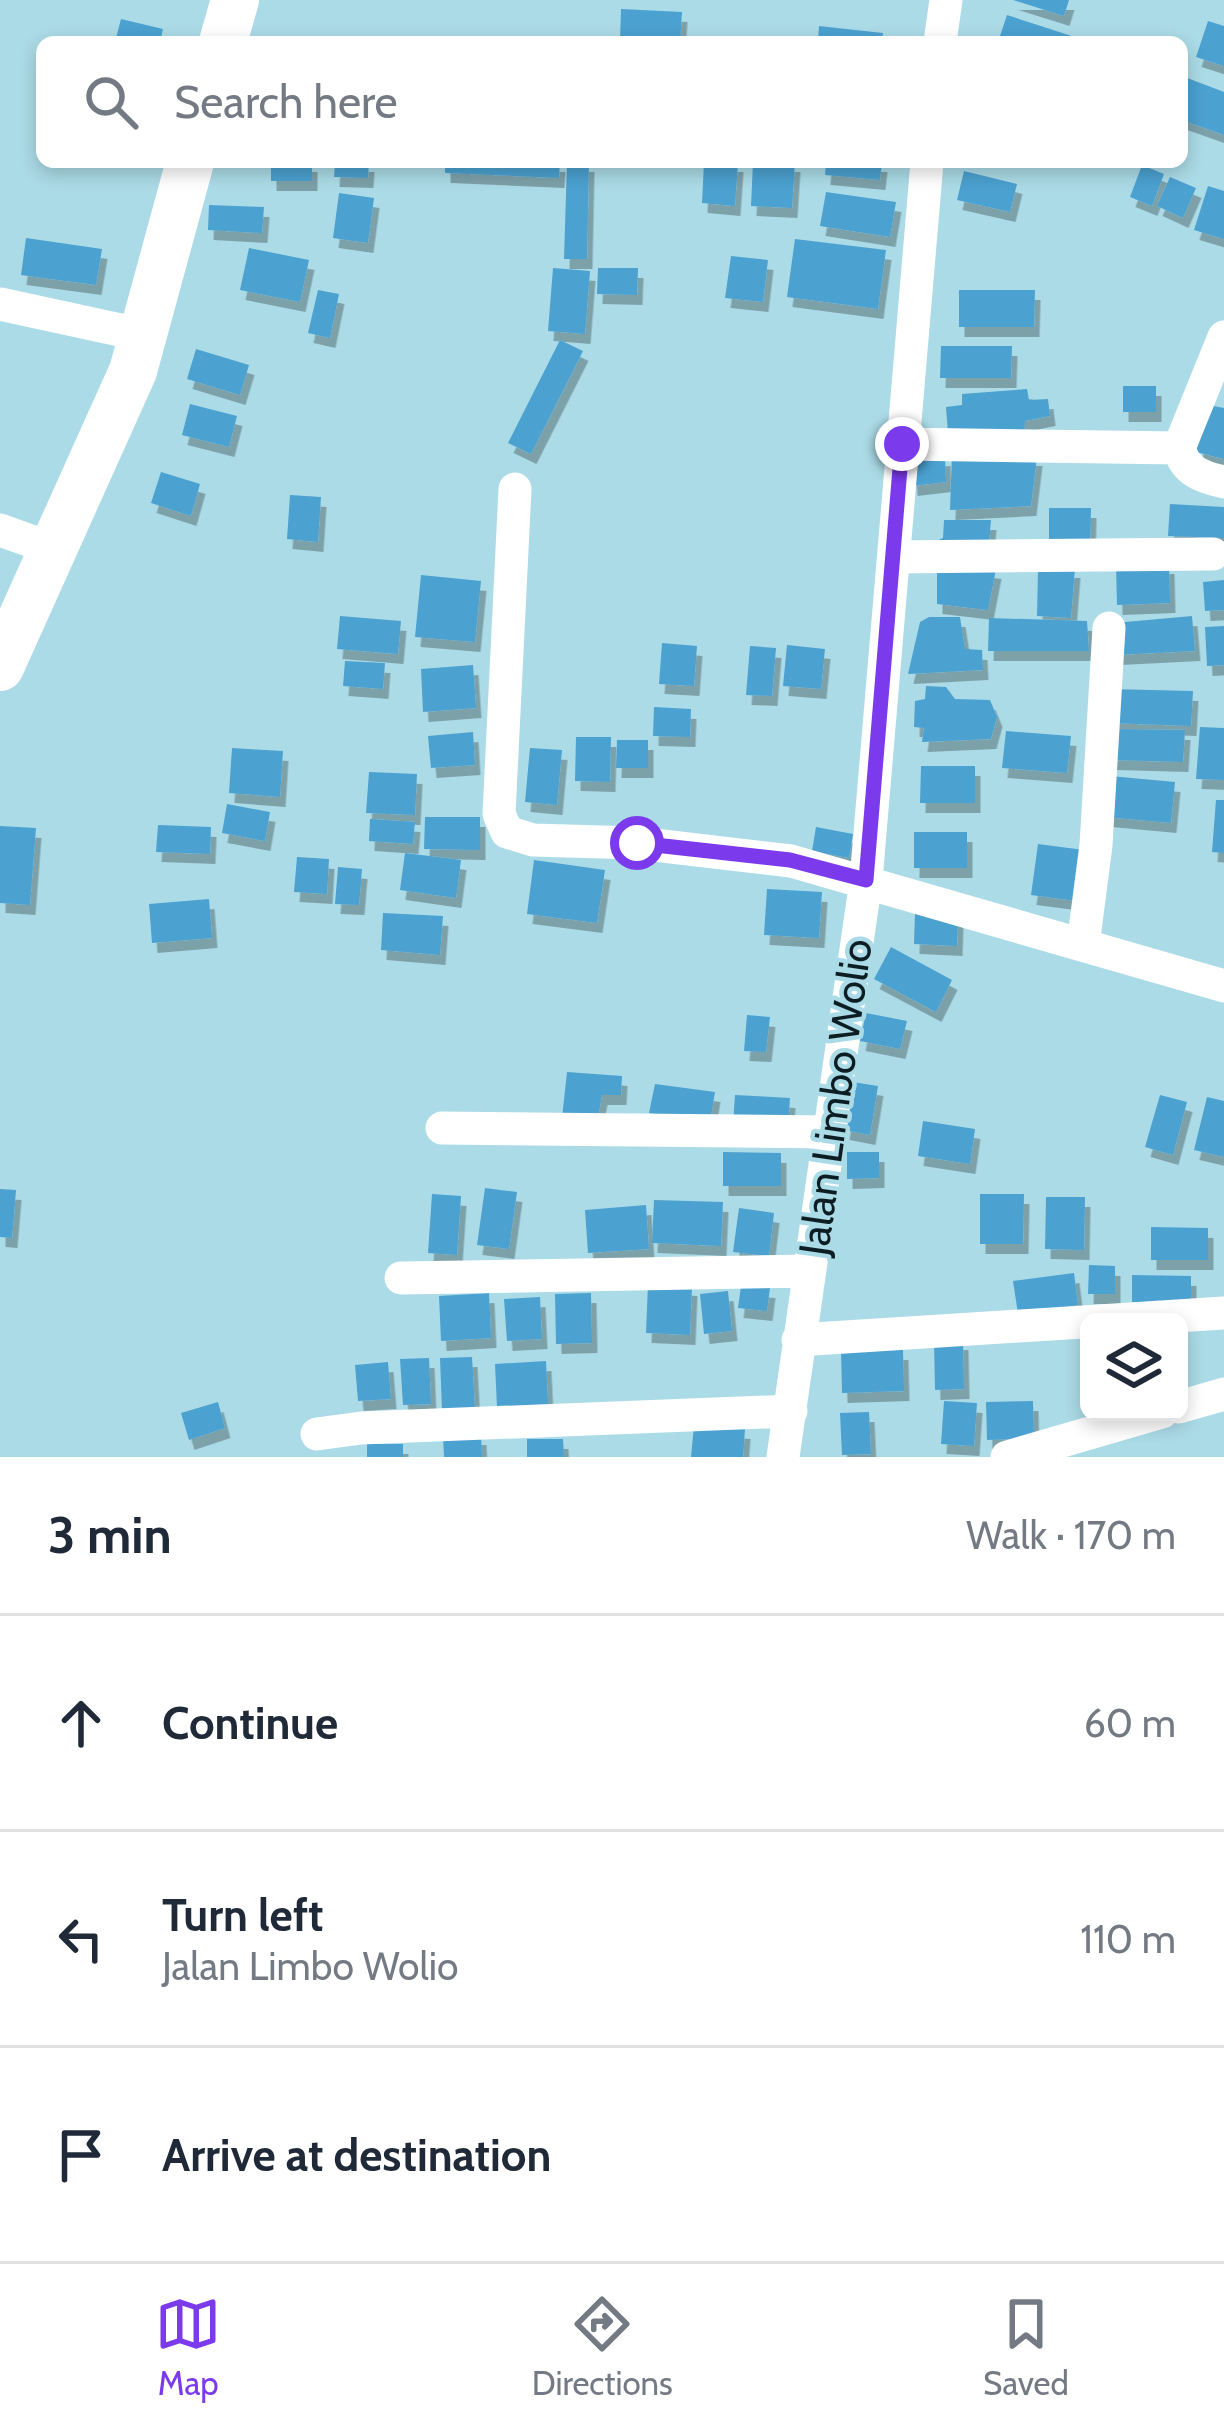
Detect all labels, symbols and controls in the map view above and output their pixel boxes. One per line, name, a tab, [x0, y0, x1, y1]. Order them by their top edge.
search box	[36, 36, 1188, 168]
icon: search	[78, 69, 144, 135]
text: Search here	[174, 75, 398, 129]
route end	[875, 417, 929, 471]
route start	[610, 816, 664, 870]
street label: Jalan Limbo Wolio	[787, 935, 883, 1260]
map controls	[1080, 1313, 1188, 1421]
button: layers	[1080, 1313, 1188, 1421]
text: 3 min	[48, 1504, 172, 1566]
text: Walk · 170 m	[966, 1511, 1176, 1559]
icon: ahead	[48, 1690, 114, 1756]
text: Continue	[162, 1696, 338, 1750]
text: 60 m	[1084, 1699, 1176, 1747]
text: Turn left	[162, 1888, 324, 1942]
icon: left	[48, 1906, 114, 1972]
text: 110 m	[1080, 1915, 1176, 1963]
text: Jalan Limbo Wolio	[162, 1942, 458, 1990]
icon: arrive	[48, 2122, 114, 2188]
text: Arrive at destination	[162, 2128, 551, 2182]
tab: Map	[155, 2291, 221, 2403]
tab: Directions	[532, 2291, 673, 2403]
tab: Saved	[983, 2291, 1069, 2403]

